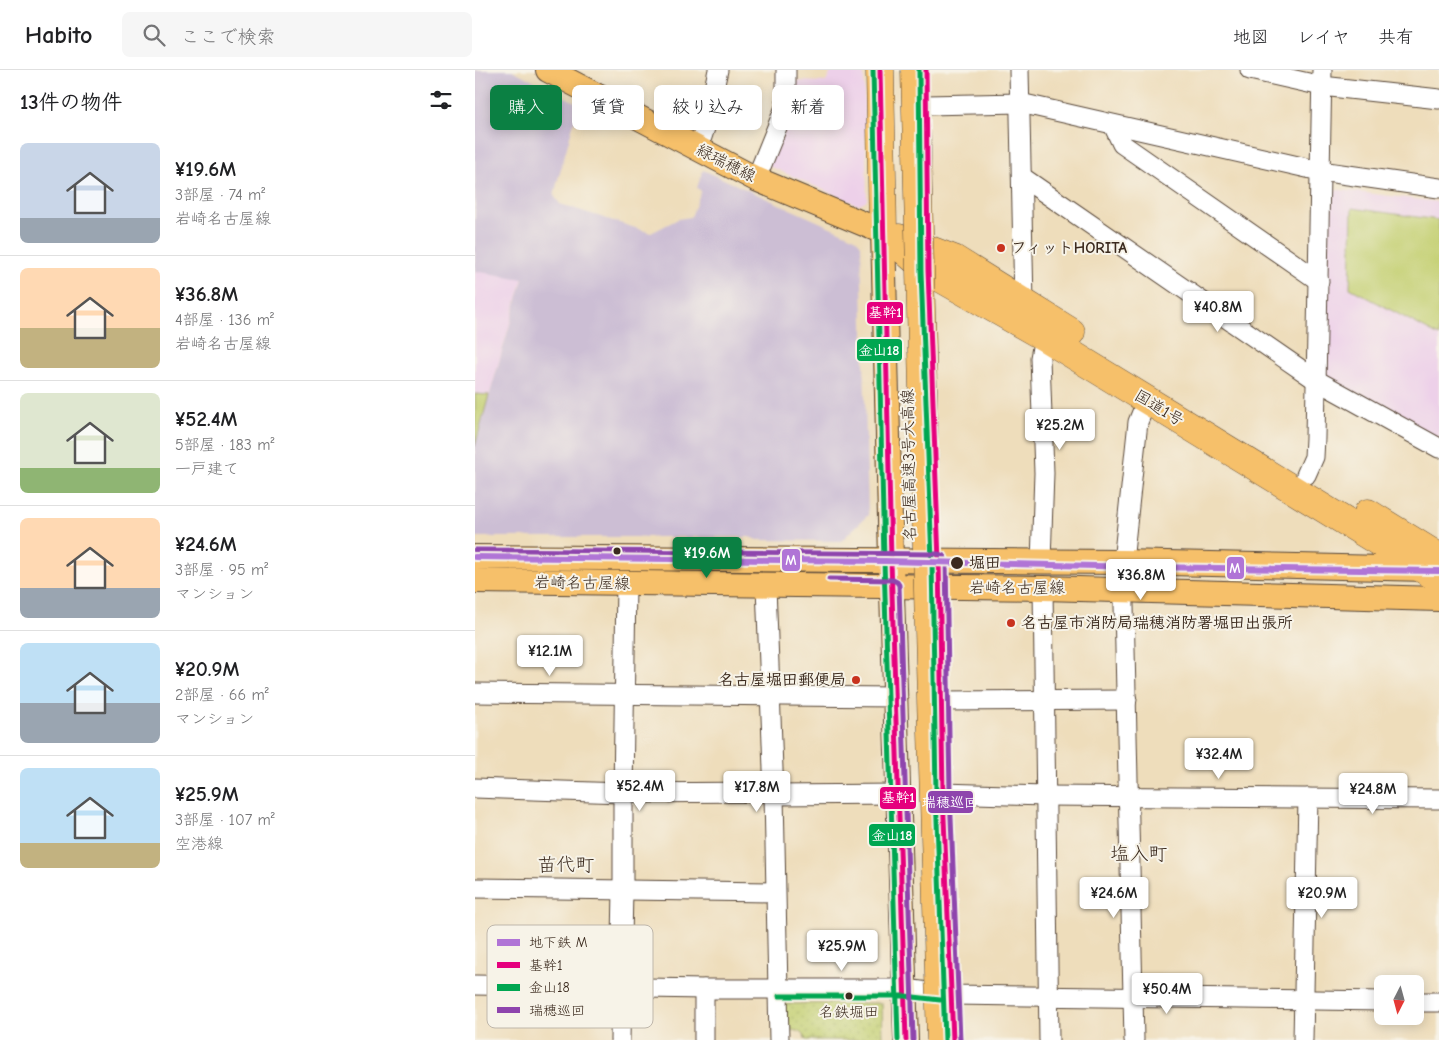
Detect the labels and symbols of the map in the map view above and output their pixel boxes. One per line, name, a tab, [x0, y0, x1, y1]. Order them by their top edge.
street label: 緑瑞穂線	[693, 140, 759, 186]
place label: フィットHORITA	[1011, 239, 1127, 257]
marker: フィットHORITA	[995, 242, 1007, 254]
pin: ¥40.8M	[1177, 290, 1259, 333]
line badge: 基幹1	[866, 301, 904, 325]
text: 基幹1	[868, 304, 902, 321]
line badge: 金山18	[856, 338, 903, 362]
text: 金山18	[859, 342, 899, 359]
street label: 国道1号	[1131, 386, 1187, 430]
street label: 名古屋高速3号大高線	[899, 389, 919, 541]
pin: ¥25.2M	[1019, 408, 1101, 451]
pin: ¥19.6M	[666, 536, 748, 579]
unlabelled marker	[612, 546, 622, 556]
line badge: M	[781, 548, 801, 572]
text: M	[785, 552, 797, 569]
place label: 堀田	[969, 554, 1001, 572]
marker: 堀田	[949, 555, 965, 571]
line badge: M	[1226, 556, 1245, 580]
pin: ¥36.8M	[1100, 558, 1182, 601]
text: M	[1229, 560, 1241, 577]
street label: 岩崎名古屋線	[534, 573, 630, 593]
street label: 岩崎名古屋線	[969, 579, 1065, 597]
place label: 名古屋市消防局瑞穂消防署堀田出張所	[1021, 614, 1293, 632]
marker: 名古屋市消防局瑞穂消防署堀田出張所	[1005, 617, 1017, 629]
pin: ¥12.1M	[509, 634, 591, 677]
place label: 名古屋堀田郵便局	[718, 671, 846, 689]
marker: 名古屋堀田郵便局	[850, 674, 862, 686]
pin: ¥32.4M	[1178, 738, 1260, 780]
pin: ¥52.4M	[599, 770, 681, 812]
pin: ¥17.8M	[716, 770, 798, 813]
pin: ¥24.8M	[1332, 772, 1414, 815]
line badge: 基幹1	[879, 786, 917, 810]
text: 基幹1	[881, 789, 915, 806]
line badge: 瑞穂巡回	[927, 790, 974, 814]
text: 瑞穂巡回	[921, 794, 978, 811]
line badge: 金山18	[868, 823, 916, 847]
text: 金山18	[872, 827, 912, 844]
district label: 塩入町	[1110, 843, 1168, 865]
district label: 苗代町	[537, 854, 595, 876]
pin: ¥24.6M	[1073, 876, 1155, 919]
pin: ¥20.9M	[1281, 876, 1363, 919]
legend	[487, 925, 653, 1028]
pin: ¥25.9M	[801, 930, 883, 972]
text: 地下鉄 M	[529, 934, 588, 951]
text: 基幹1	[529, 957, 563, 974]
pin: ¥50.4M	[1126, 972, 1208, 1015]
north arrow	[1374, 975, 1424, 1025]
text: 金山18	[529, 979, 570, 996]
marker: 名鉄堀田	[844, 991, 854, 1001]
text: 瑞穂巡回	[529, 1002, 585, 1019]
place label: 名鉄堀田	[819, 1003, 879, 1021]

